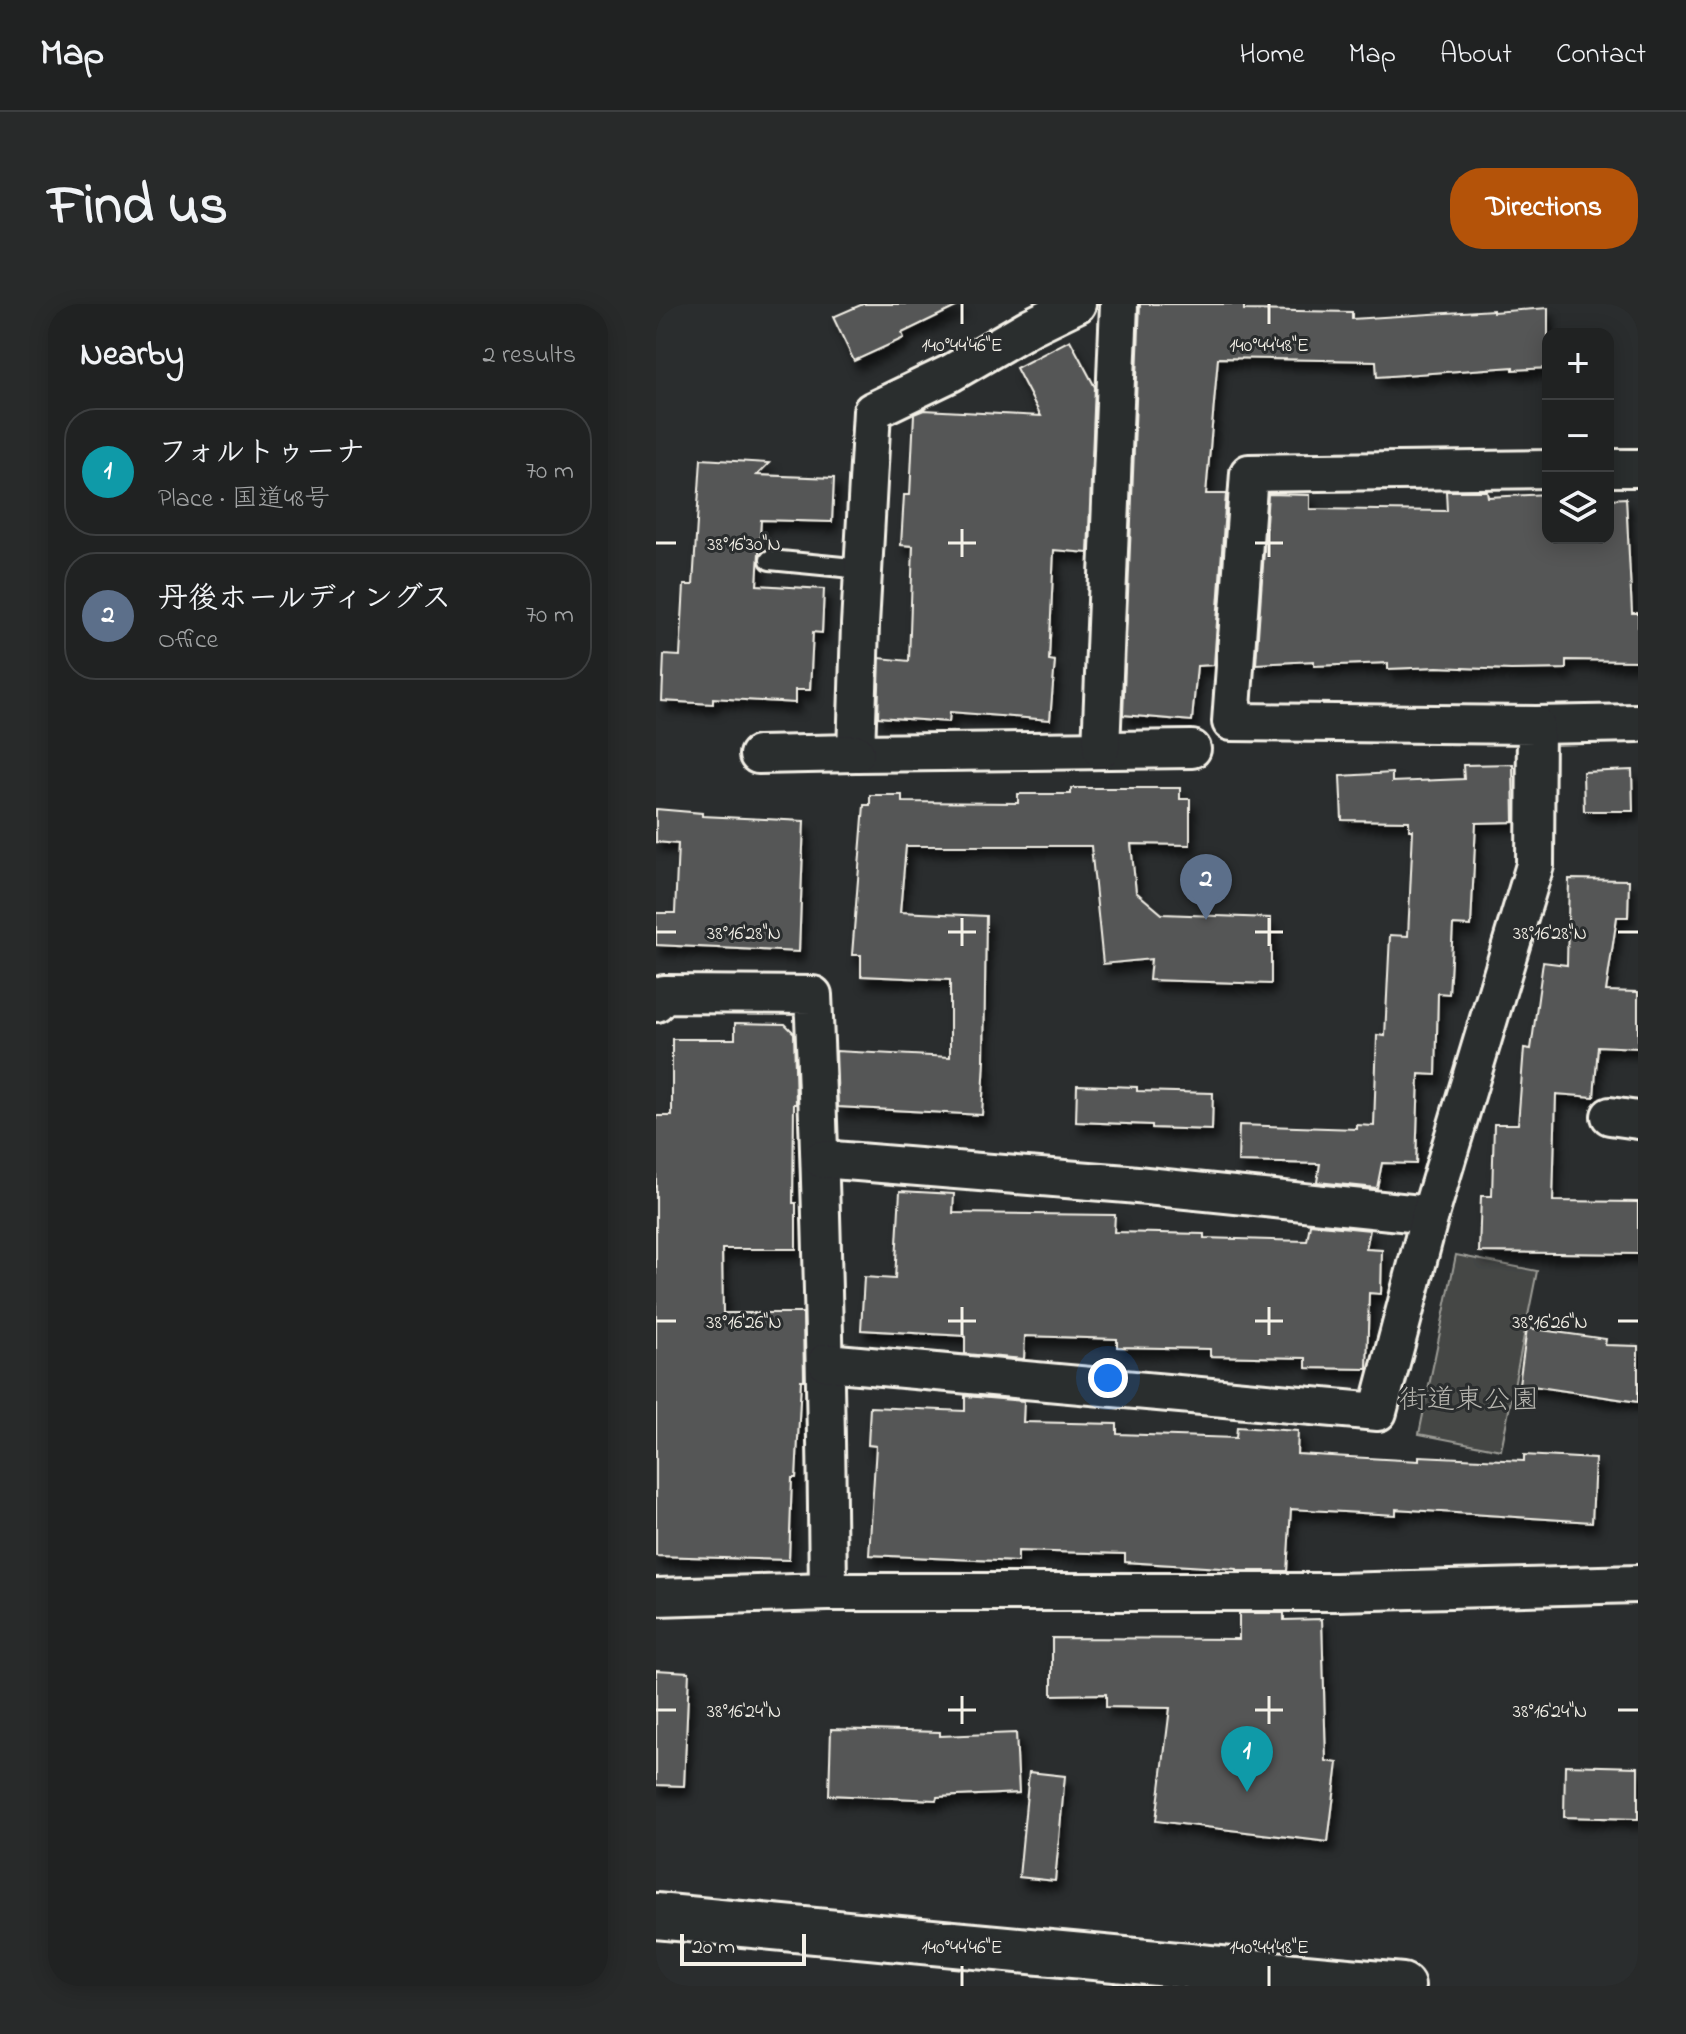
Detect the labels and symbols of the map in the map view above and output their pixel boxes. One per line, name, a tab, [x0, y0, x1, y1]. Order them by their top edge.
text: 140°44'46"E	[921, 332, 1003, 361]
text: 140°44'48"E	[1229, 332, 1309, 361]
text: 38°16'30"N	[707, 531, 781, 560]
pin: 2	[1180, 854, 1232, 920]
text: 38°16'28"N	[707, 920, 781, 949]
text: 38°16'28"N	[1513, 920, 1587, 949]
text: 38°16'26"N	[706, 1309, 782, 1338]
text: 38°16'26"N	[1512, 1309, 1588, 1338]
your location	[1088, 1358, 1128, 1398]
park label: 街道東公園	[1399, 1381, 1539, 1422]
text: 38°16'24"N	[707, 1698, 781, 1727]
text: 38°16'24"N	[1513, 1698, 1587, 1727]
pin: 1	[1221, 1726, 1273, 1792]
scale bar	[680, 1930, 806, 1966]
text: 140°44'46"E	[921, 1934, 1003, 1963]
text: 140°44'48"E	[1229, 1934, 1309, 1963]

